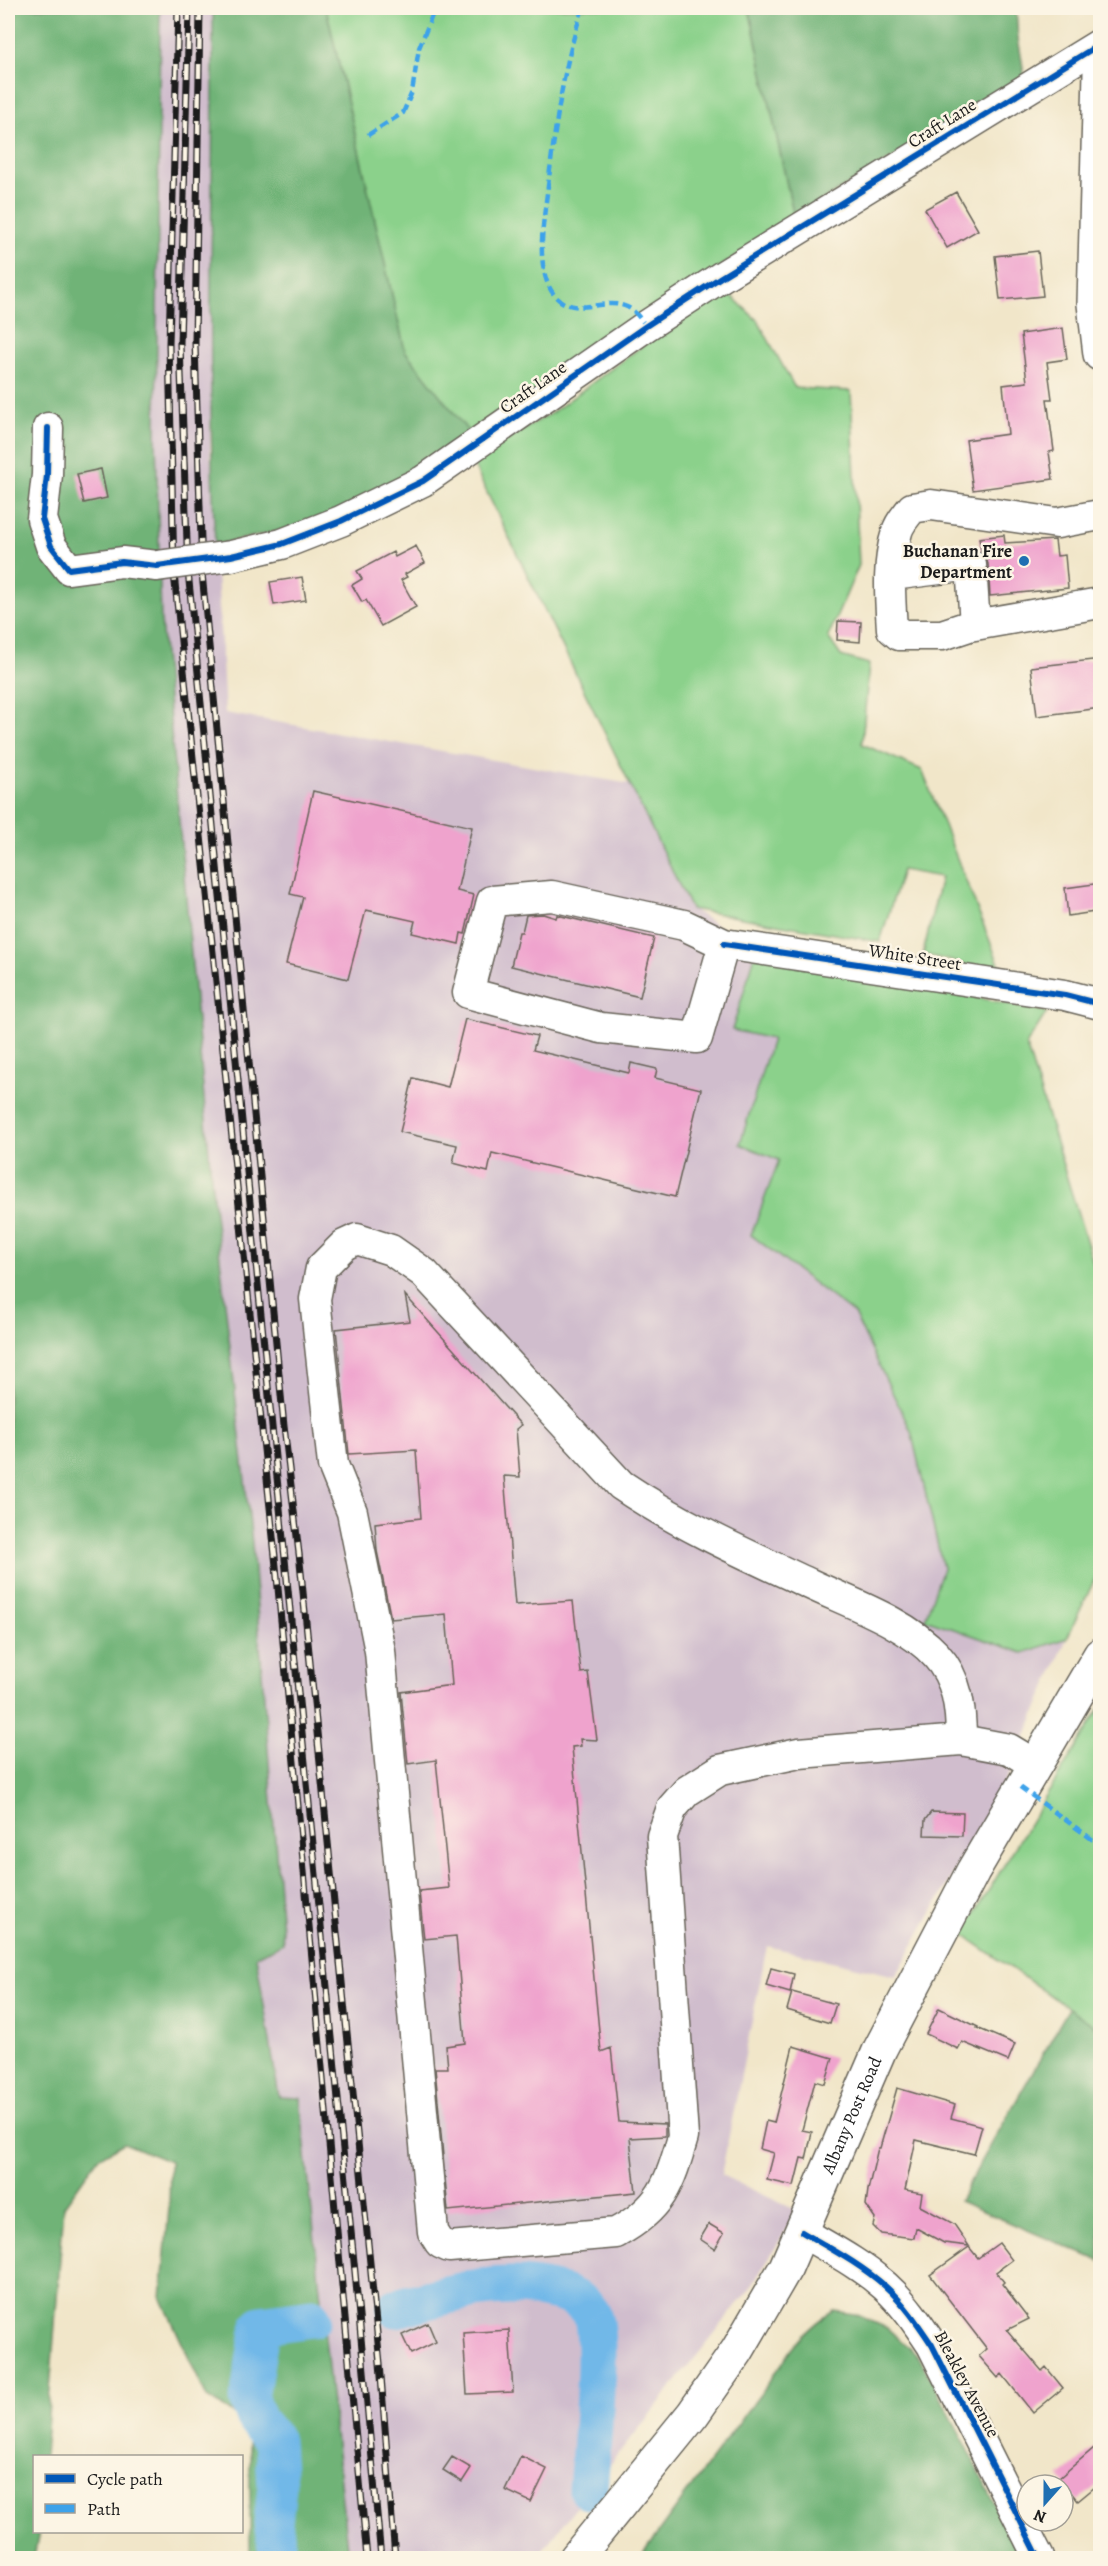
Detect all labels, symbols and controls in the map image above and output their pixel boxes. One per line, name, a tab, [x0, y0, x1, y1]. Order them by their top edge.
street label: Craft Lane	[903, 92, 981, 154]
street label: Craft Lane	[495, 355, 571, 419]
place label: Buchanan Fire Department	[903, 539, 1012, 584]
marker: Buchanan Fire Department	[1017, 554, 1031, 568]
street label: White Street	[866, 938, 963, 976]
street label: Albany Post Road	[815, 2052, 887, 2178]
street label: Bleakley Avenue	[929, 2326, 1005, 2442]
legend	[33, 2455, 243, 2533]
text: Cycle path	[87, 2467, 163, 2491]
north arrow	[1015, 2473, 1075, 2533]
text: Path	[87, 2497, 121, 2521]
text: N	[1030, 2504, 1049, 2528]

